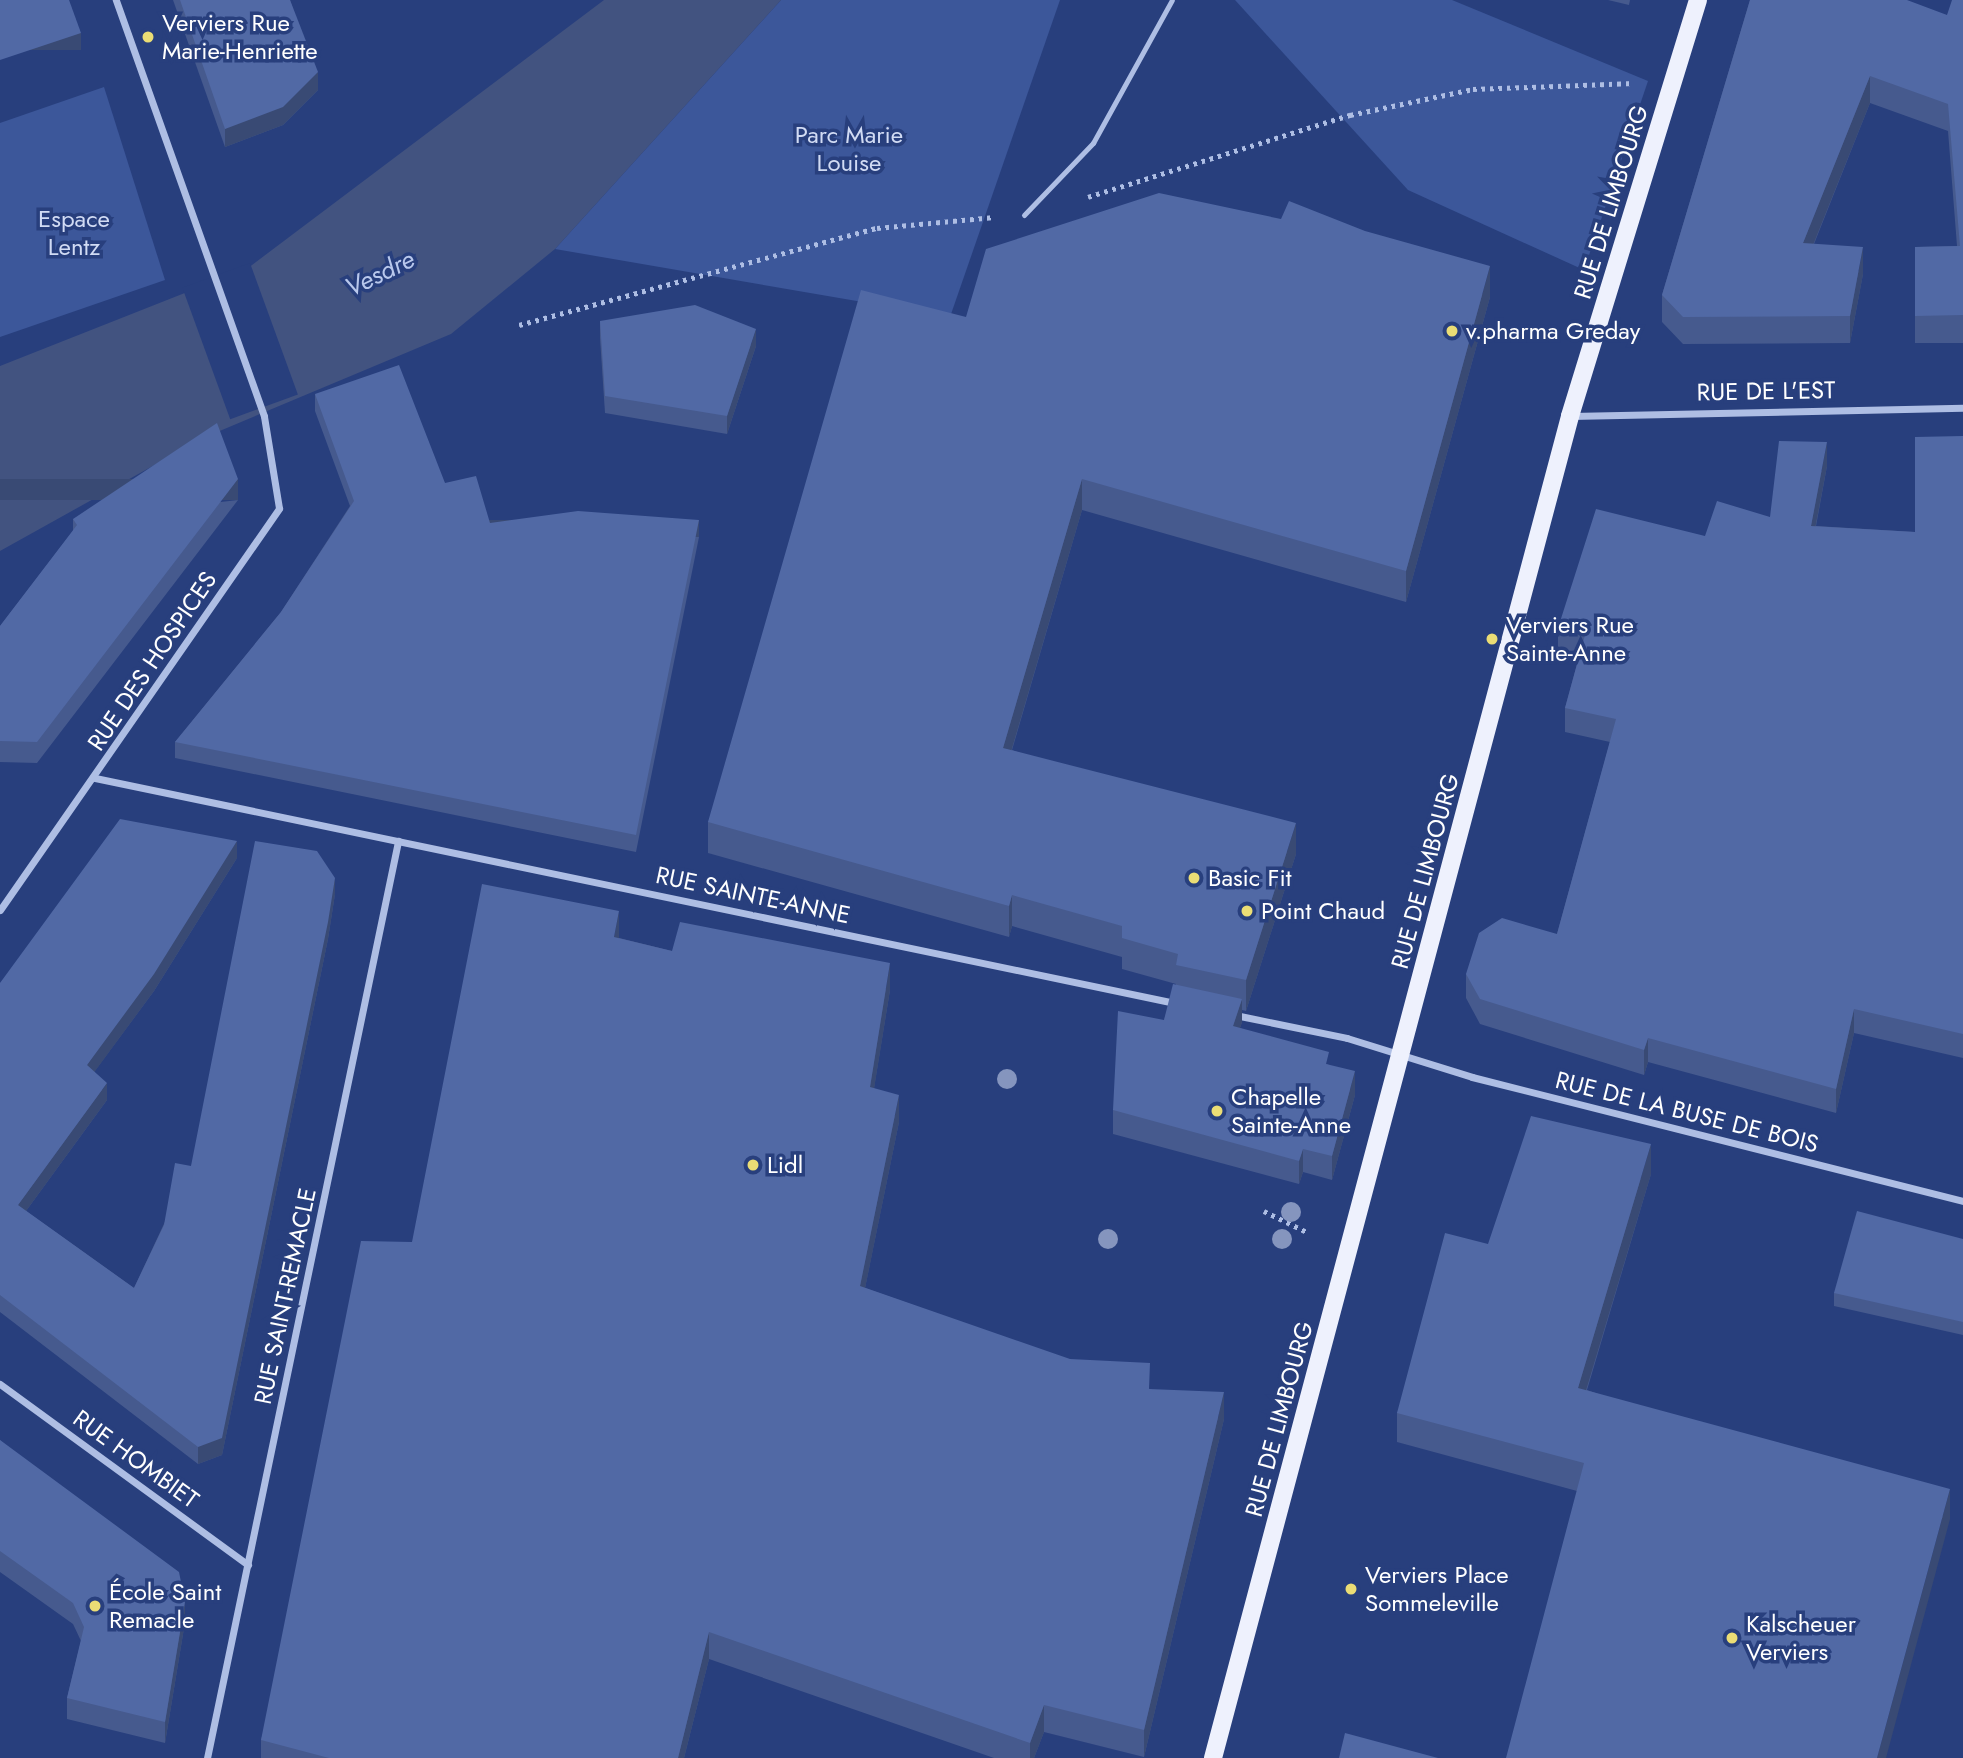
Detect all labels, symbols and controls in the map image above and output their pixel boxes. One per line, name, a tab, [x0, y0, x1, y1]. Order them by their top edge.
place label: Verviers Rue Marie-Henriette	[162, 9, 318, 65]
marker: Verviers Rue Marie-Henriette	[140, 29, 156, 45]
street label: RUE DE LIMBOURG	[1568, 102, 1654, 302]
park label: Parc Marie Louise	[795, 121, 903, 177]
park label: Espace Lentz	[38, 205, 110, 261]
water label: Vesdre	[340, 244, 420, 304]
place label: v.pharma Greday	[1466, 317, 1640, 345]
marker: v.pharma Greday	[1444, 323, 1460, 339]
street label: RUE DE L'EST	[1696, 375, 1836, 407]
street label: RUE DES HOSPICES	[81, 566, 223, 756]
place label: Verviers Rue Sainte-Anne	[1506, 611, 1634, 667]
marker: Verviers Rue Sainte-Anne	[1484, 631, 1500, 647]
street label: RUE DE LIMBOURG	[1385, 770, 1465, 972]
street label: RUE SAINTE-ANNE	[653, 860, 853, 930]
place label: Basic Fit	[1208, 864, 1292, 892]
marker: Basic Fit	[1186, 870, 1202, 886]
place label: Point Chaud	[1261, 897, 1385, 925]
marker: Point Chaud	[1239, 903, 1255, 919]
street label: RUE DE LA BUSE DE BOIS	[1552, 1065, 1822, 1159]
place label: Chapelle Sainte-Anne	[1231, 1083, 1351, 1139]
marker: Chapelle Sainte-Anne	[1209, 1103, 1225, 1119]
place label: Lidl	[767, 1151, 803, 1179]
marker: Lidl	[745, 1157, 761, 1173]
street label: RUE SAINT-REMACLE	[248, 1185, 322, 1407]
street label: RUE DE LIMBOURG	[1239, 1318, 1319, 1520]
street label: RUE HOMBIET	[68, 1404, 204, 1514]
place label: Verviers Place Sommeleville	[1365, 1561, 1509, 1617]
place label: École Saint Remacle	[109, 1578, 221, 1634]
marker: Verviers Place Sommeleville	[1343, 1581, 1359, 1597]
marker: École Saint Remacle	[87, 1598, 103, 1614]
place label: Kalscheuer Verviers	[1746, 1610, 1856, 1666]
marker: Kalscheuer Verviers	[1724, 1630, 1740, 1646]

